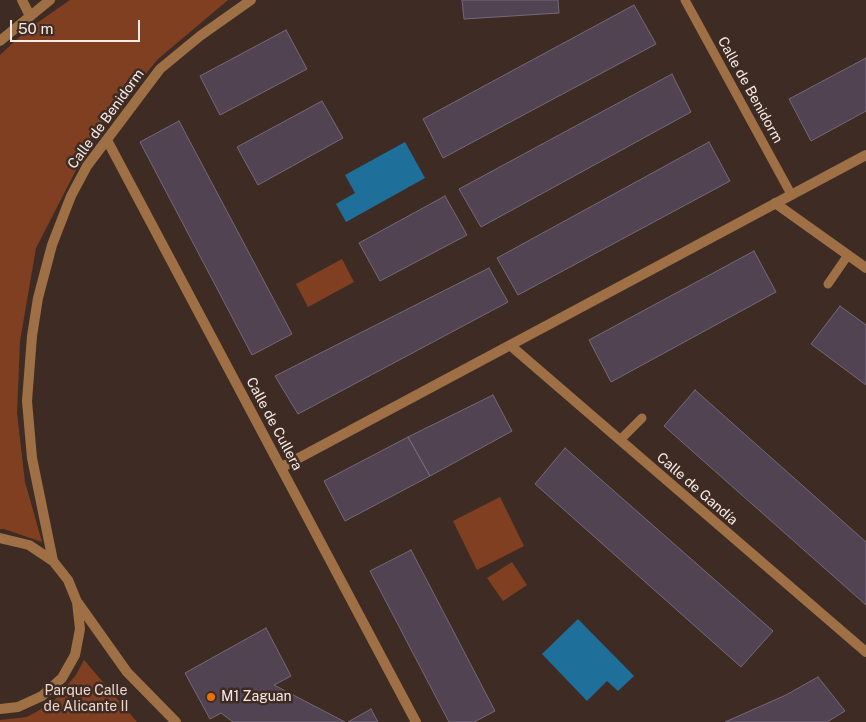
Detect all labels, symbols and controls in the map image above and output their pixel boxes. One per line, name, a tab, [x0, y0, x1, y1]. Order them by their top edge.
scale bar	[12, 10, 142, 42]
text: 50 m	[18, 20, 53, 37]
street label: Calle de Benidorm	[714, 34, 786, 146]
street label: Calle de Benidorm	[64, 66, 148, 172]
street label: Calle de Cullera	[242, 375, 306, 473]
street label: Calle de Gandía	[653, 449, 741, 529]
park label: Parque Calle de Alicante II	[44, 683, 128, 716]
place label: M1 Zaguan	[221, 689, 292, 705]
marker: M1 Zaguan	[205, 691, 217, 703]

